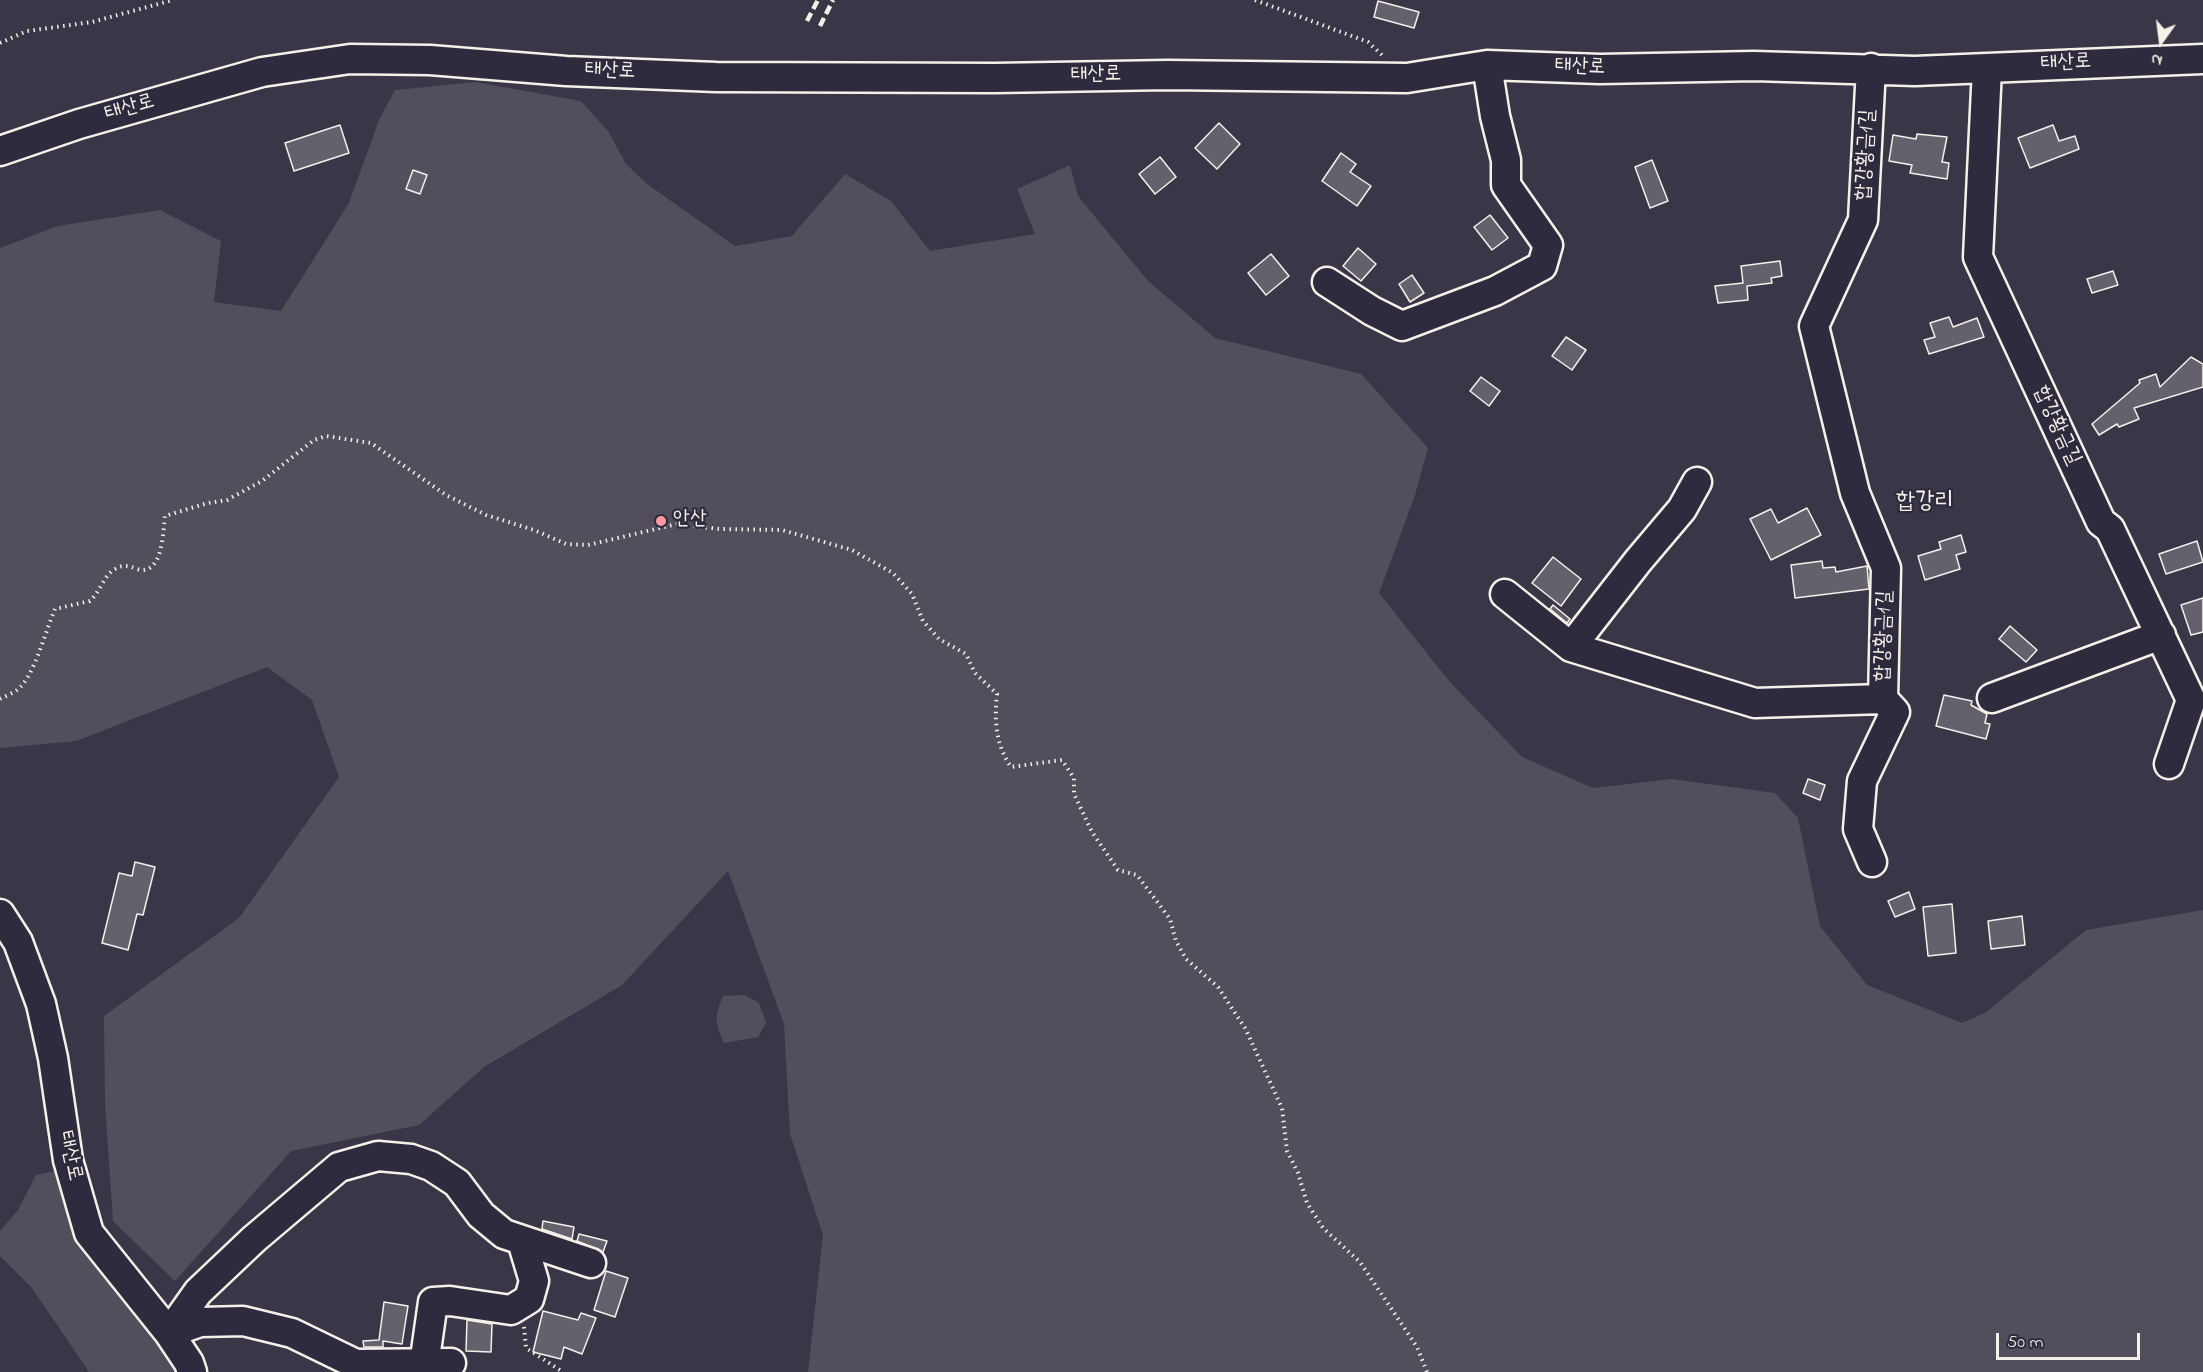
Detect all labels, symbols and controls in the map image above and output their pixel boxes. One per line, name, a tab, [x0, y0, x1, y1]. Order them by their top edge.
north arrow	[2131, 12, 2191, 72]
text: N	[2148, 47, 2165, 72]
street label: 태산로	[2040, 50, 2092, 78]
street label: 태산로	[1554, 55, 1606, 81]
street label: 태산로	[584, 59, 636, 85]
street label: 태산로	[1070, 63, 1122, 89]
street label: 태산로	[102, 90, 158, 128]
street label: 합강황금1길	[1852, 109, 1882, 201]
street label: 합강황금길	[2027, 382, 2085, 470]
district label: 합강리	[1896, 489, 1954, 517]
place label: 안산	[673, 508, 707, 534]
marker: 안산	[654, 514, 668, 528]
street label: 합강황금1길	[1871, 590, 1899, 682]
street label: 태산로	[51, 1129, 87, 1183]
scale bar	[1999, 1321, 2143, 1359]
text: 50 m	[2007, 1330, 2044, 1356]

